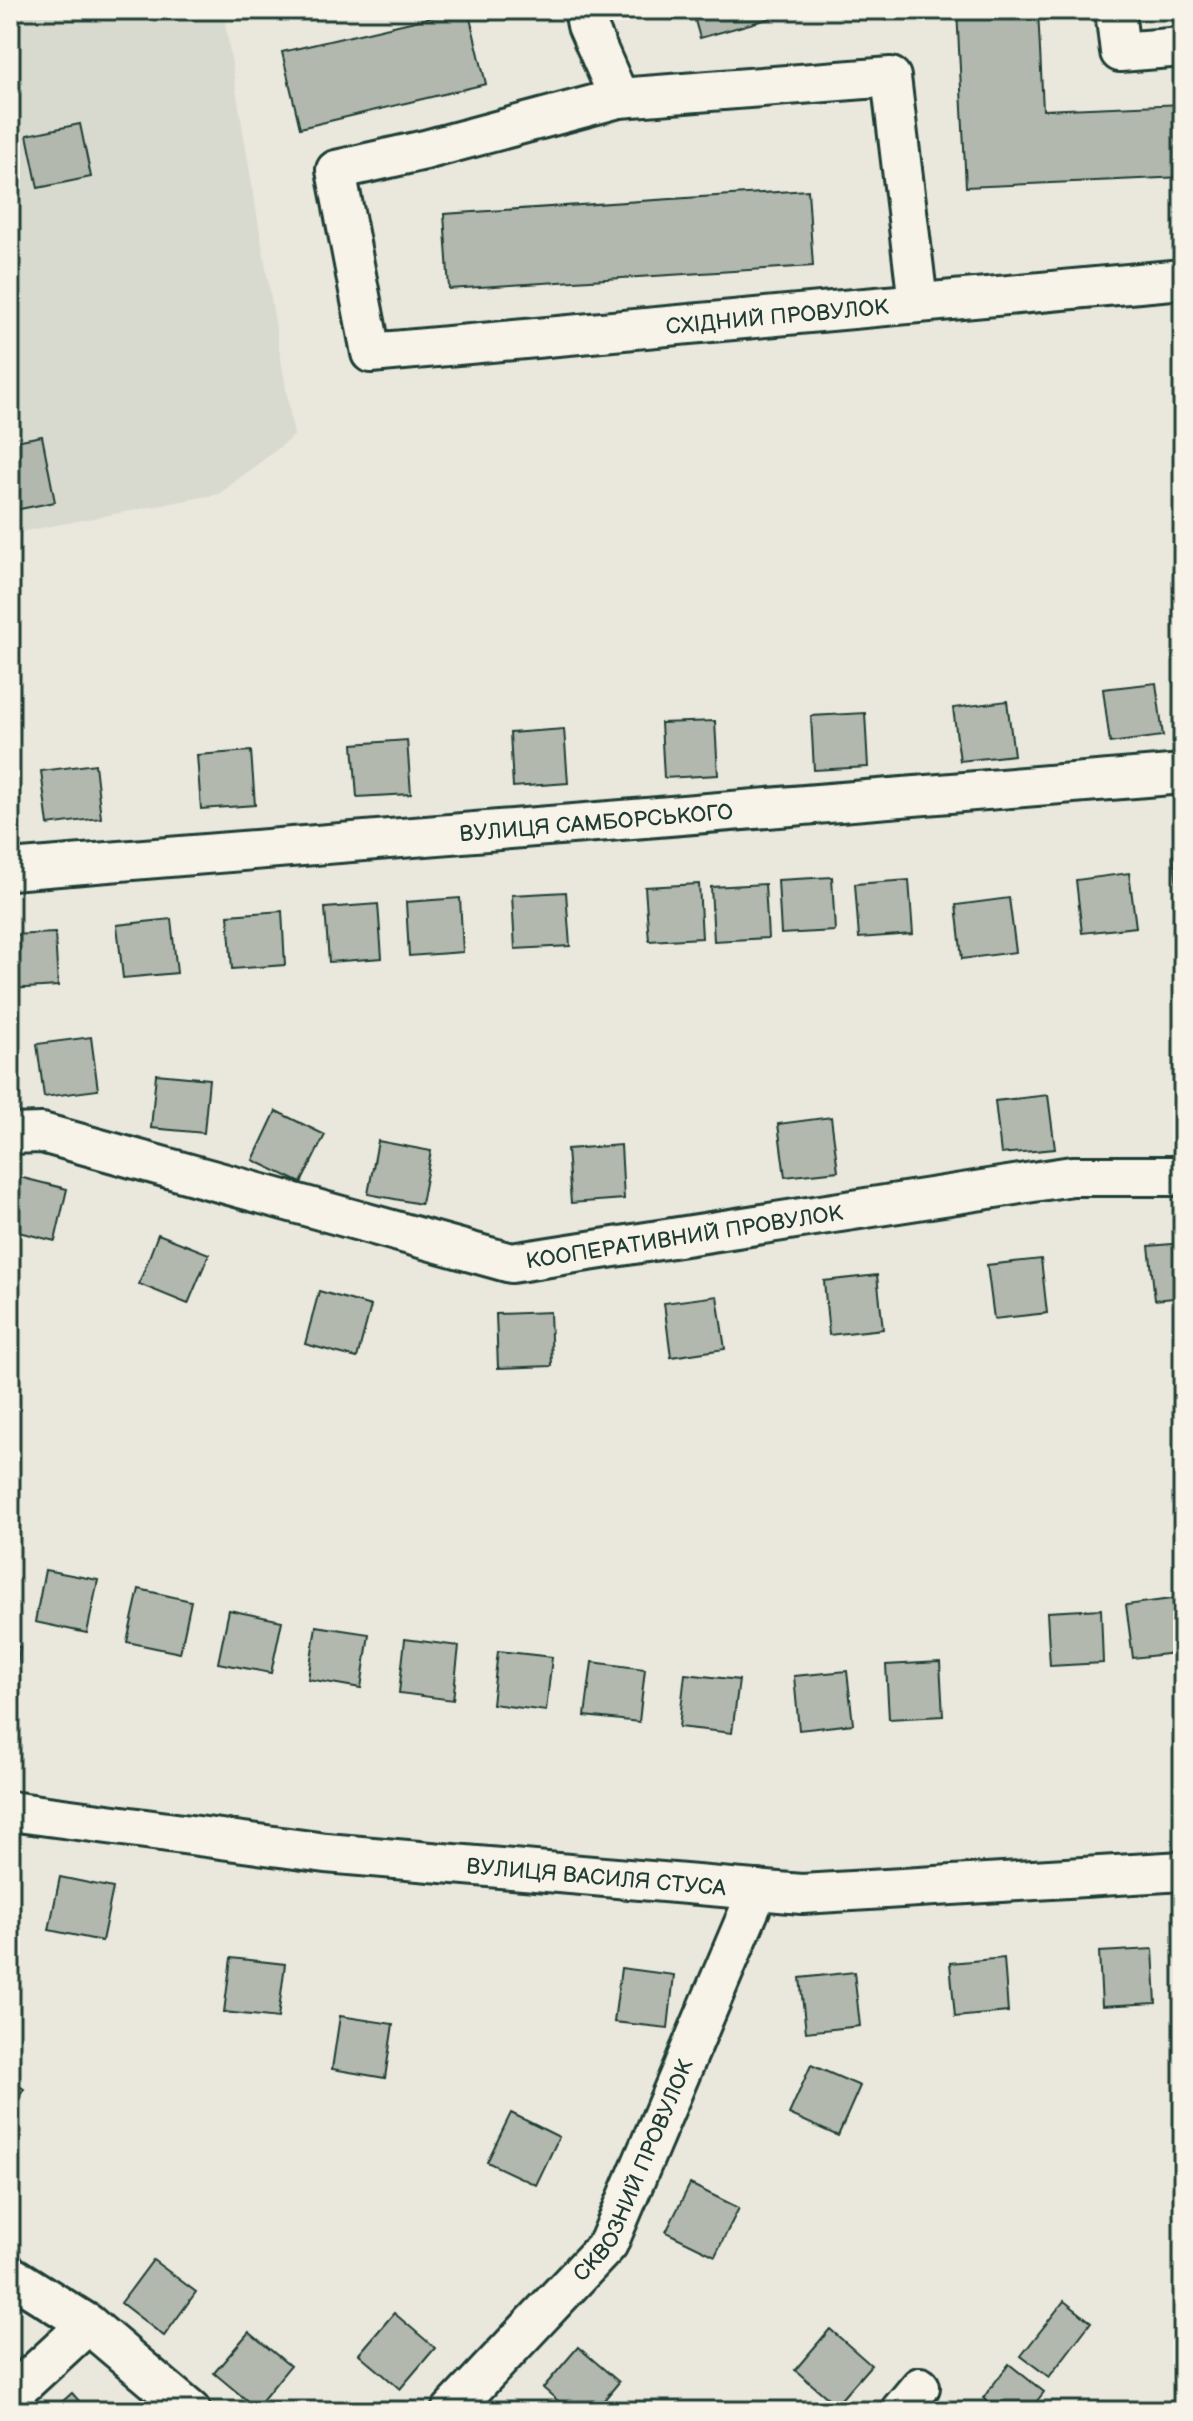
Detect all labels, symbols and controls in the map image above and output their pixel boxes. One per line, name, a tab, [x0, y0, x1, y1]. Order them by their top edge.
street label: СХІДНИЙ ПРОВУЛОК	[665, 294, 890, 341]
street label: ВУЛИЦЯ САМБОРСЬКОГО	[458, 799, 734, 848]
street label: КООПЕРАТИВНИЙ ПРОВУЛОК	[524, 1200, 845, 1275]
street label: ВУЛИЦЯ ВАСИЛЯ СТУСА	[465, 1853, 728, 1902]
street label: СКВОЗНИЙ ПРОВУЛОК	[568, 2055, 700, 2288]

